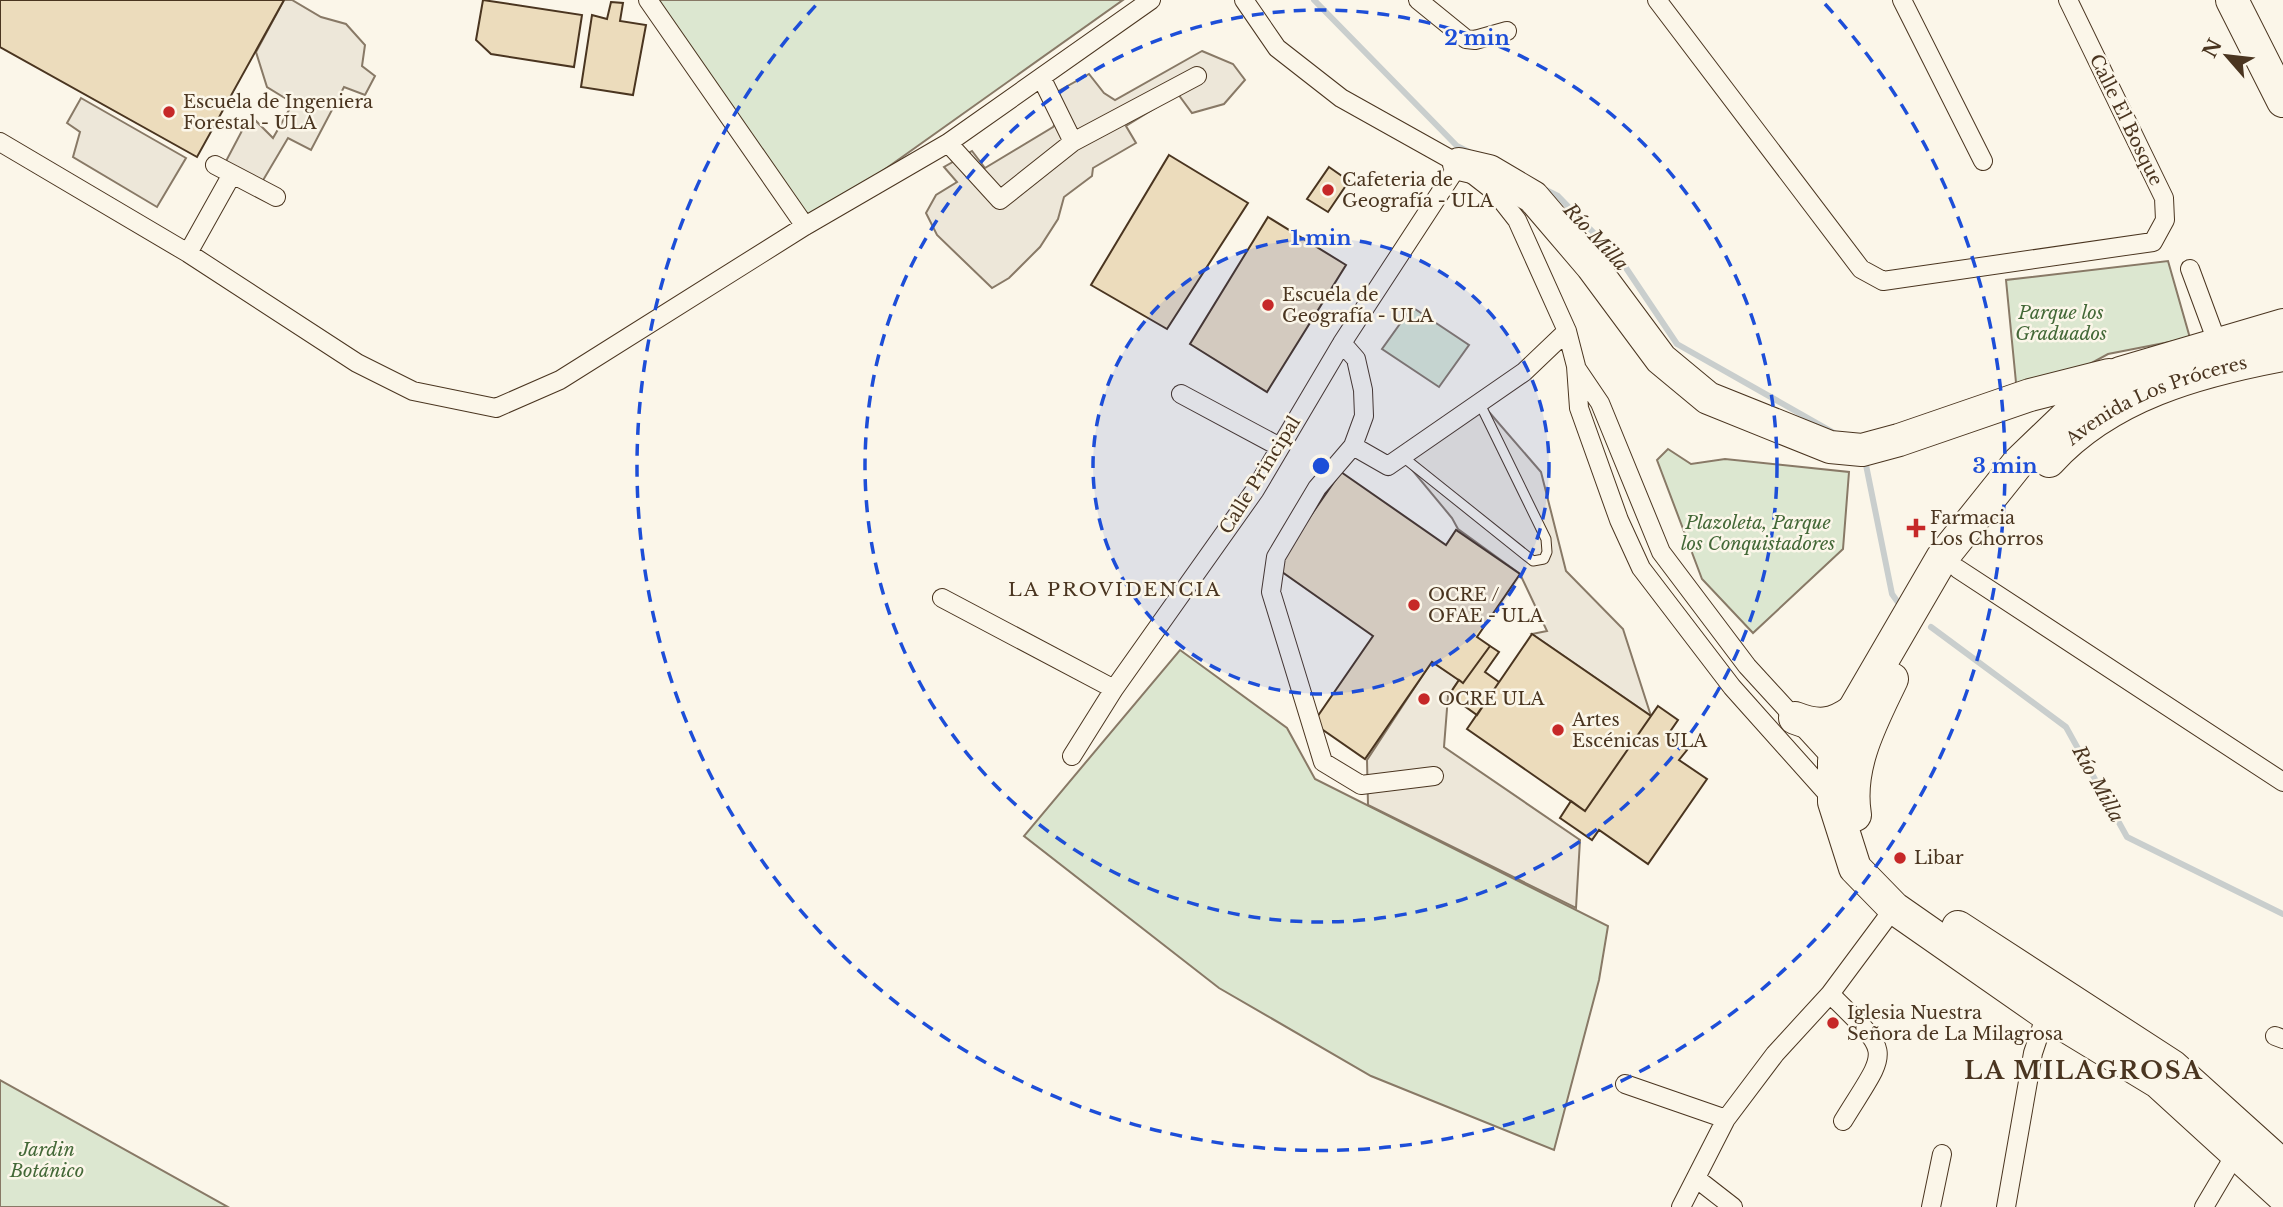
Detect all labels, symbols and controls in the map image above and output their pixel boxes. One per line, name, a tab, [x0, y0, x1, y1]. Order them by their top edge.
north arrow	[2192, 21, 2262, 91]
text: 2 min	[1444, 25, 1510, 51]
text: N	[2198, 35, 2227, 62]
street label: Calle El Bosque	[2085, 51, 2167, 189]
place label: Escuela de Ingeniera Forestal - ULA	[183, 91, 373, 134]
marker: Escuela de Ingeniera Forestal - ULA	[161, 104, 177, 120]
place label: Cafeteria de Geografía - ULA	[1342, 169, 1495, 212]
marker: Cafeteria de Geografía - ULA	[1320, 182, 1336, 198]
water label: Río Milla	[1558, 198, 1633, 276]
text: 1 min	[1291, 225, 1351, 251]
place label: Escuela de Geografía - ULA	[1282, 284, 1435, 327]
marker: Escuela de Geografía - ULA	[1260, 297, 1276, 313]
park label: Parque los Graduados	[2015, 302, 2107, 345]
street label: Avenida Los Próceres	[2061, 352, 2249, 451]
street label: Calle Principal	[1215, 412, 1305, 538]
text: 3 min	[1972, 453, 2038, 479]
centre of rings	[1309, 454, 1333, 478]
place label: Farmacia Los Chorros	[1930, 507, 2044, 550]
park label: Plazoleta, Parque los Conquistadores	[1681, 512, 1835, 555]
marker: Farmacia Los Chorros	[1908, 520, 1924, 536]
district label: LA PROVIDENCIA	[1008, 578, 1222, 601]
place label: OCRE / OFAE - ULA	[1428, 584, 1545, 627]
marker: OCRE / OFAE - ULA	[1406, 597, 1422, 613]
place label: OCRE ULA	[1438, 688, 1545, 710]
marker: OCRE ULA	[1416, 691, 1432, 707]
place label: Artes Escénicas ULA	[1571, 709, 1708, 752]
marker: Artes Escénicas ULA	[1550, 722, 1566, 738]
water label: Río Milla	[2067, 741, 2129, 827]
place label: Libar	[1914, 847, 1964, 869]
marker: Libar	[1892, 850, 1908, 866]
place label: Iglesia Nuestra Señora de La Milagrosa	[1847, 1002, 2063, 1045]
marker: Iglesia Nuestra Señora de La Milagrosa	[1825, 1015, 1841, 1031]
district label: LA MILAGROSA	[1964, 1056, 2204, 1085]
park label: Jardin Botánico	[9, 1139, 84, 1182]

